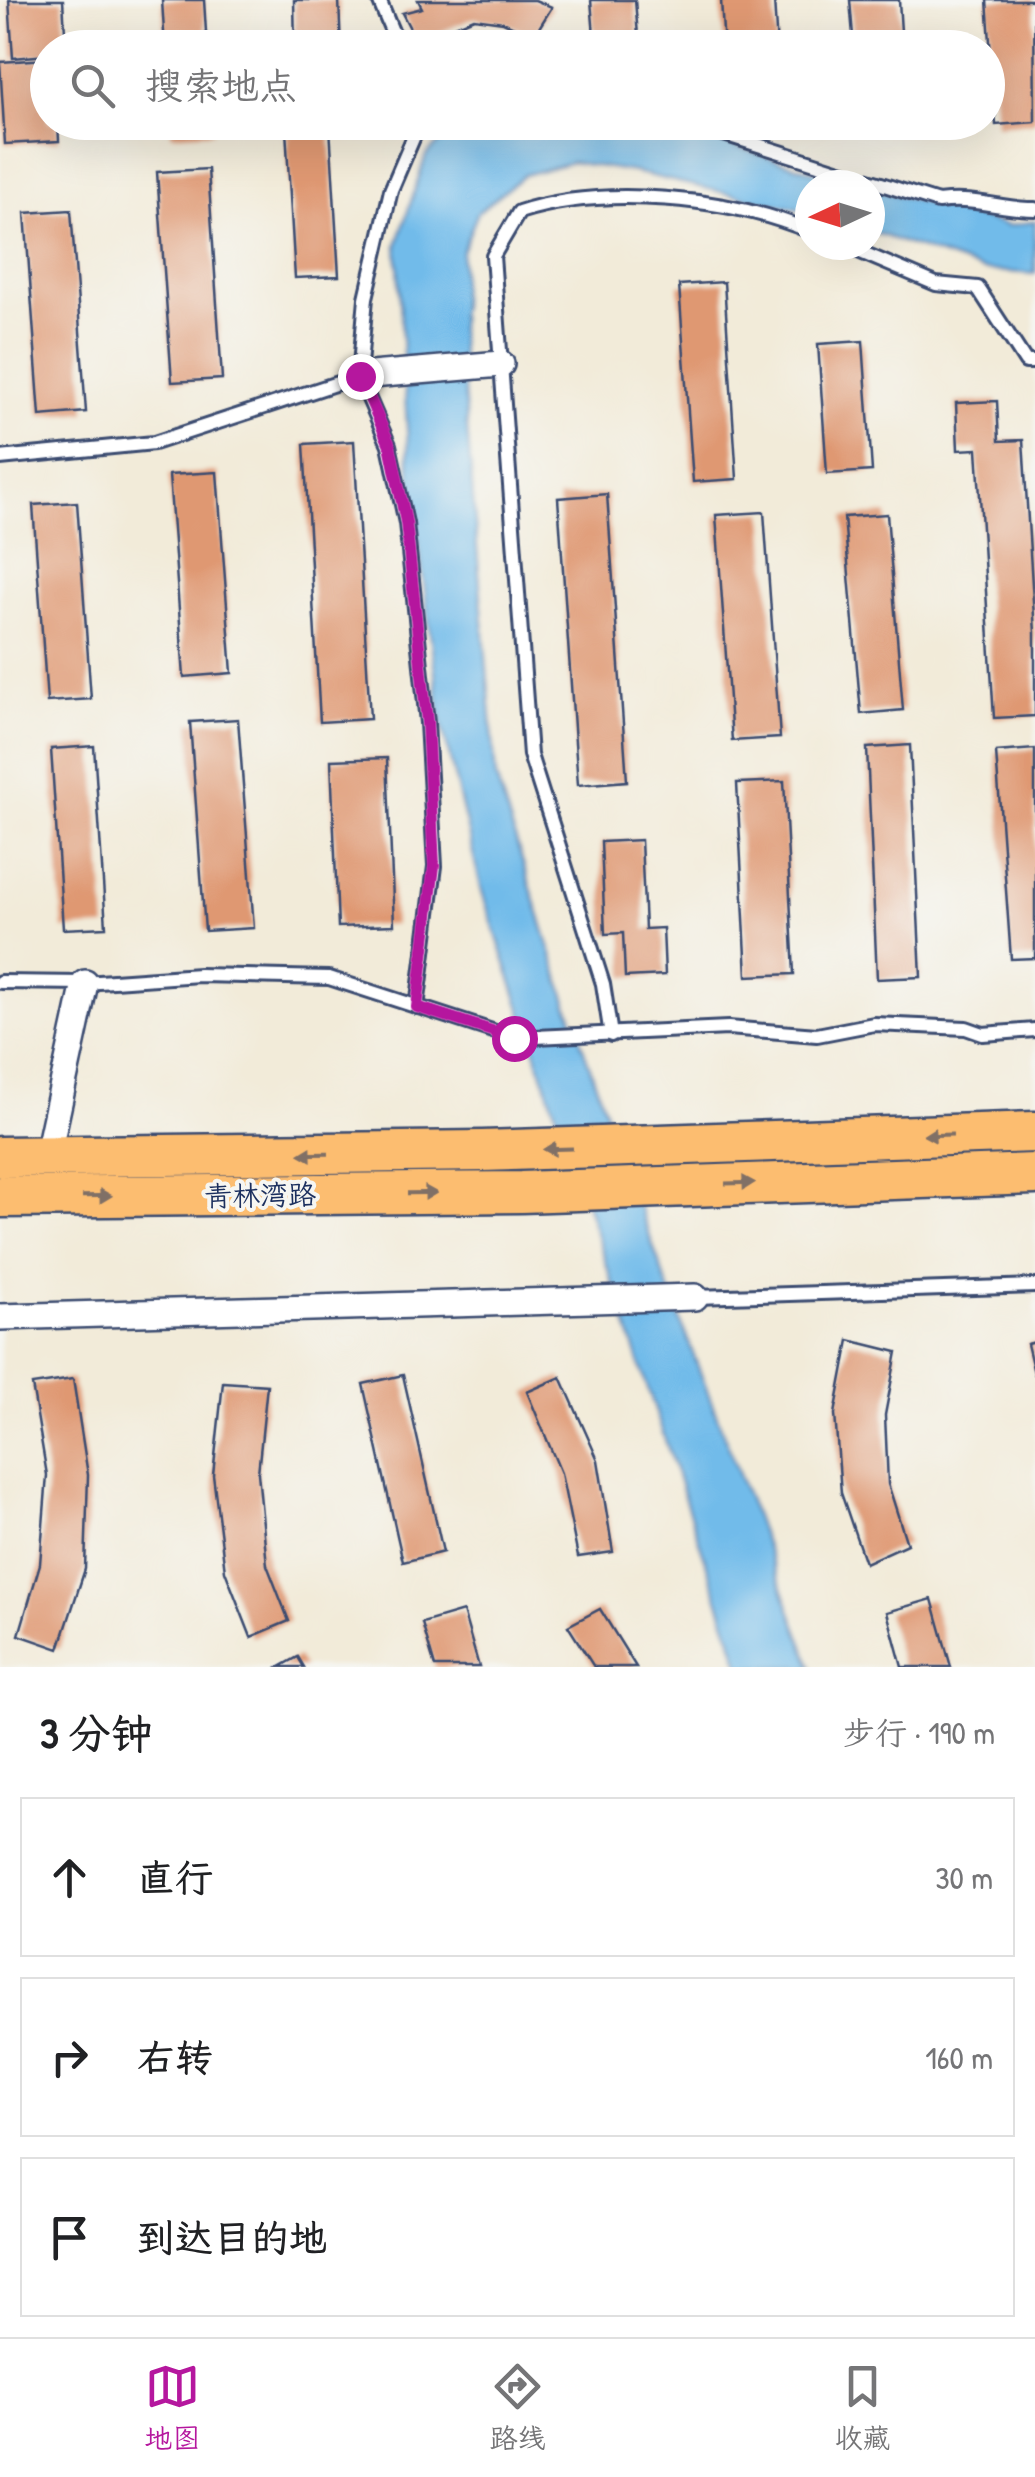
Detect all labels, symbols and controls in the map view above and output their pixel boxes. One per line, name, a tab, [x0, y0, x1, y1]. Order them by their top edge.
search box	[30, 30, 1005, 140]
icon: search	[65, 58, 120, 113]
text: 搜索地点	[145, 59, 297, 111]
north arrow	[795, 170, 885, 260]
route end	[338, 354, 384, 400]
route start	[492, 1016, 538, 1062]
one-way arrow	[921, 1128, 953, 1144]
one-way arrow	[542, 1141, 574, 1157]
one-way arrow	[298, 1146, 330, 1162]
one-way arrow	[724, 1174, 756, 1190]
street label: 青林湾路	[204, 1175, 316, 1215]
one-way arrow	[407, 1185, 439, 1201]
one-way arrow	[82, 1188, 114, 1204]
text: 3 分钟	[40, 1704, 152, 1761]
text: 步行 · 190 m	[843, 1711, 995, 1754]
icon: ahead	[42, 1850, 97, 1905]
text: 直行	[137, 1851, 213, 1903]
text: 30 m	[935, 1856, 993, 1899]
icon: right	[42, 2030, 97, 2085]
text: 右转	[137, 2031, 213, 2083]
text: 160 m	[925, 2036, 993, 2079]
icon: arrive	[42, 2210, 97, 2265]
text: 到达目的地	[137, 2211, 327, 2263]
tab: 地图	[144, 2359, 201, 2457]
tab: 路线	[489, 2359, 546, 2457]
tab: 收藏	[834, 2359, 891, 2457]

